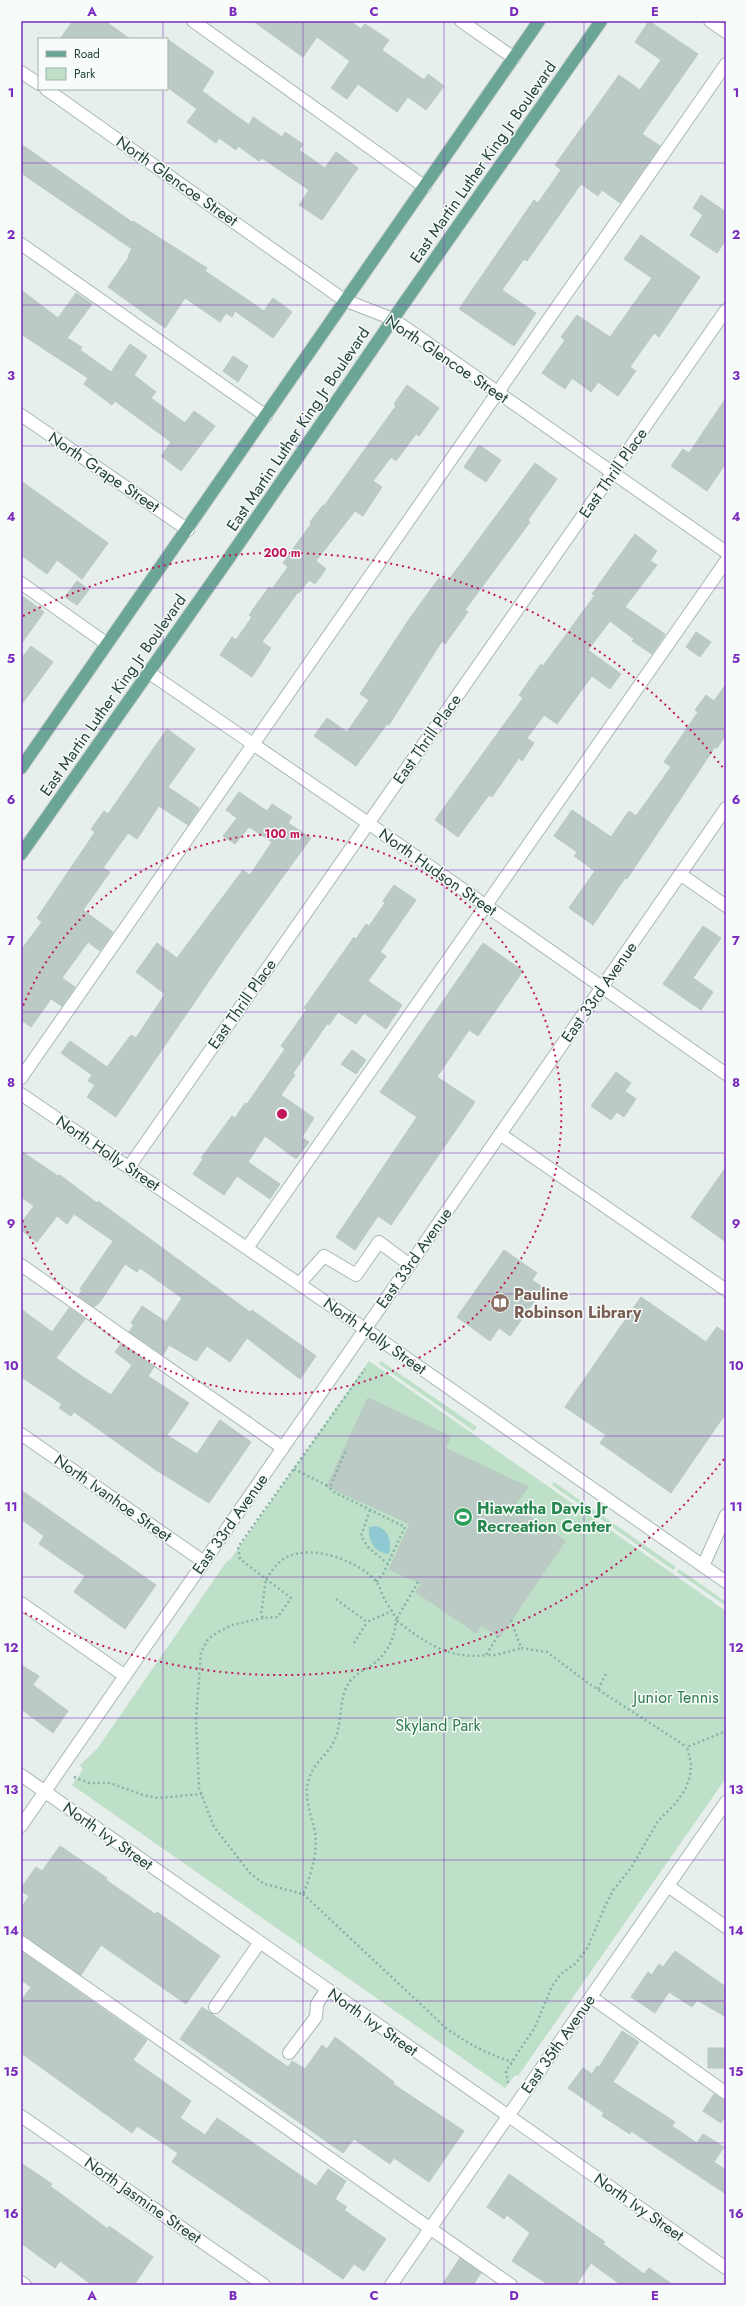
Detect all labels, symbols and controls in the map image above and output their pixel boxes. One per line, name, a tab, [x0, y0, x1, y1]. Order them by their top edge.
text: A	[86, 2, 97, 21]
text: B	[229, 2, 238, 21]
text: C	[369, 2, 379, 21]
text: D	[509, 2, 519, 21]
text: E	[651, 2, 659, 21]
legend	[38, 38, 168, 90]
text: Road	[74, 45, 100, 63]
street label: East Martin Luther King Jr Boulevard	[404, 56, 562, 268]
text: Park	[74, 65, 96, 83]
text: 1	[8, 83, 14, 102]
text: 1	[733, 83, 739, 102]
street label: North Glencoe Street	[111, 130, 243, 232]
text: 2	[7, 225, 15, 244]
text: 2	[732, 225, 740, 244]
street label: North Glencoe Street	[381, 309, 513, 409]
street label: East Martin Luther King Jr Boulevard	[221, 322, 375, 536]
text: 3	[7, 366, 15, 385]
text: 3	[732, 366, 740, 385]
street label: East Thrill Place	[573, 423, 653, 523]
street label: North Grape Street	[44, 426, 164, 518]
text: 4	[6, 507, 16, 526]
text: 4	[731, 507, 741, 526]
text: 200 m	[263, 544, 301, 562]
street label: East Martin Luther King Jr Boulevard	[34, 589, 192, 801]
text: 5	[7, 649, 15, 668]
text: 5	[732, 649, 740, 668]
street label: East Thrill Place	[387, 689, 467, 789]
text: 6	[7, 790, 16, 809]
text: 6	[732, 790, 741, 809]
street label: North Hudson Street	[374, 823, 502, 921]
text: 100 m	[264, 825, 300, 843]
text: 7	[7, 931, 15, 950]
text: 7	[732, 931, 740, 950]
street label: East 33rd Avenue	[556, 937, 642, 1047]
street label: East Thrill Place	[202, 954, 282, 1054]
text: 8	[7, 1073, 15, 1092]
text: 8	[732, 1073, 740, 1092]
centre of rings	[275, 1107, 289, 1121]
street label: North Holly Street	[51, 1110, 165, 1197]
street label: East 33rd Avenue	[371, 1203, 457, 1313]
text: 9	[7, 1214, 16, 1233]
text: 9	[732, 1214, 741, 1233]
place label: Pauline Robinson Library	[514, 1283, 642, 1324]
street label: North Holly Street	[319, 1292, 431, 1380]
library icon: Pauline Robinson Library	[489, 1292, 511, 1314]
text: 10	[3, 1356, 19, 1375]
text: 10	[728, 1356, 744, 1375]
street label: North Ivanhoe Street	[49, 1449, 177, 1547]
street label: East 33rd Avenue	[187, 1469, 273, 1579]
text: 11	[4, 1497, 18, 1516]
place label: Hiawatha Davis Jr Recreation Center	[477, 1497, 612, 1538]
text: 11	[729, 1497, 743, 1516]
sports icon: Hiawatha Davis Jr Recreation Center	[452, 1506, 474, 1528]
text: 12	[3, 1638, 19, 1657]
text: 12	[728, 1638, 744, 1657]
park label: Junior Tennis	[631, 1686, 719, 1709]
park label: Skyland Park	[395, 1714, 482, 1737]
text: 13	[4, 1780, 18, 1799]
text: 13	[729, 1780, 743, 1799]
street label: North Ivy Street	[58, 1796, 158, 1876]
text: 14	[3, 1921, 19, 1940]
text: 14	[728, 1921, 744, 1940]
street label: North Ivy Street	[323, 1982, 423, 2062]
street label: East 35th Avenue	[515, 1990, 601, 2098]
text: 15	[3, 2062, 19, 2081]
text: 15	[728, 2062, 744, 2081]
street label: North Jasmine Street	[80, 2151, 206, 2249]
street label: North Ivy Street	[589, 2167, 689, 2247]
text: 16	[3, 2204, 19, 2223]
text: 16	[728, 2204, 744, 2223]
text: A	[86, 2286, 97, 2305]
text: B	[229, 2286, 238, 2305]
text: C	[369, 2286, 379, 2305]
text: D	[509, 2286, 519, 2305]
text: E	[651, 2286, 659, 2305]

